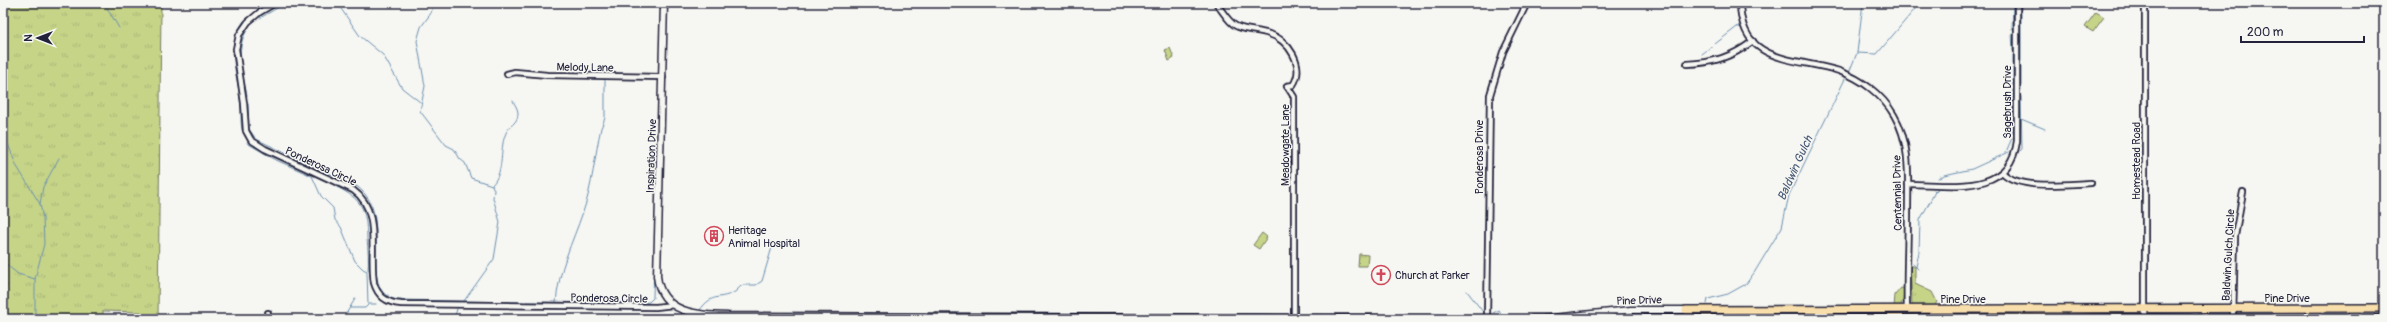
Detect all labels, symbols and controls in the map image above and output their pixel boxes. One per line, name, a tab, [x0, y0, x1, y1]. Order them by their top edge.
north arrow	[18, 18, 58, 58]
scale bar	[2241, 18, 2364, 44]
text: 200 m	[2247, 25, 2284, 40]
text: N	[22, 34, 35, 42]
street label: Melody Lane	[556, 61, 614, 75]
street label: Sagebrush Drive	[2001, 65, 2014, 139]
street label: Meadowgate Lane	[1279, 103, 1292, 186]
street label: Inspiration Drive	[644, 118, 659, 193]
street label: Ponderosa Drive	[1473, 119, 1486, 194]
street label: Homestead Road	[2130, 122, 2143, 200]
water label: Baldwin Gulch	[1775, 132, 1817, 203]
street label: Ponderosa Circle	[283, 144, 359, 189]
street label: Centennial Drive	[1890, 154, 1905, 231]
street label: Baldwin Gulch Circle	[2220, 208, 2237, 301]
place label: Heritage Animal Hospital	[728, 224, 800, 250]
building icon: Heritage Animal Hospital	[703, 225, 725, 247]
church icon: Church at Parker	[1370, 264, 1392, 286]
place label: Church at Parker	[1395, 269, 1470, 282]
street label: Ponderosa Circle	[570, 291, 648, 306]
street label: Pine Drive	[2264, 292, 2310, 305]
street label: Pine Drive	[1616, 293, 1663, 308]
street label: Pine Drive	[1940, 293, 1986, 306]

